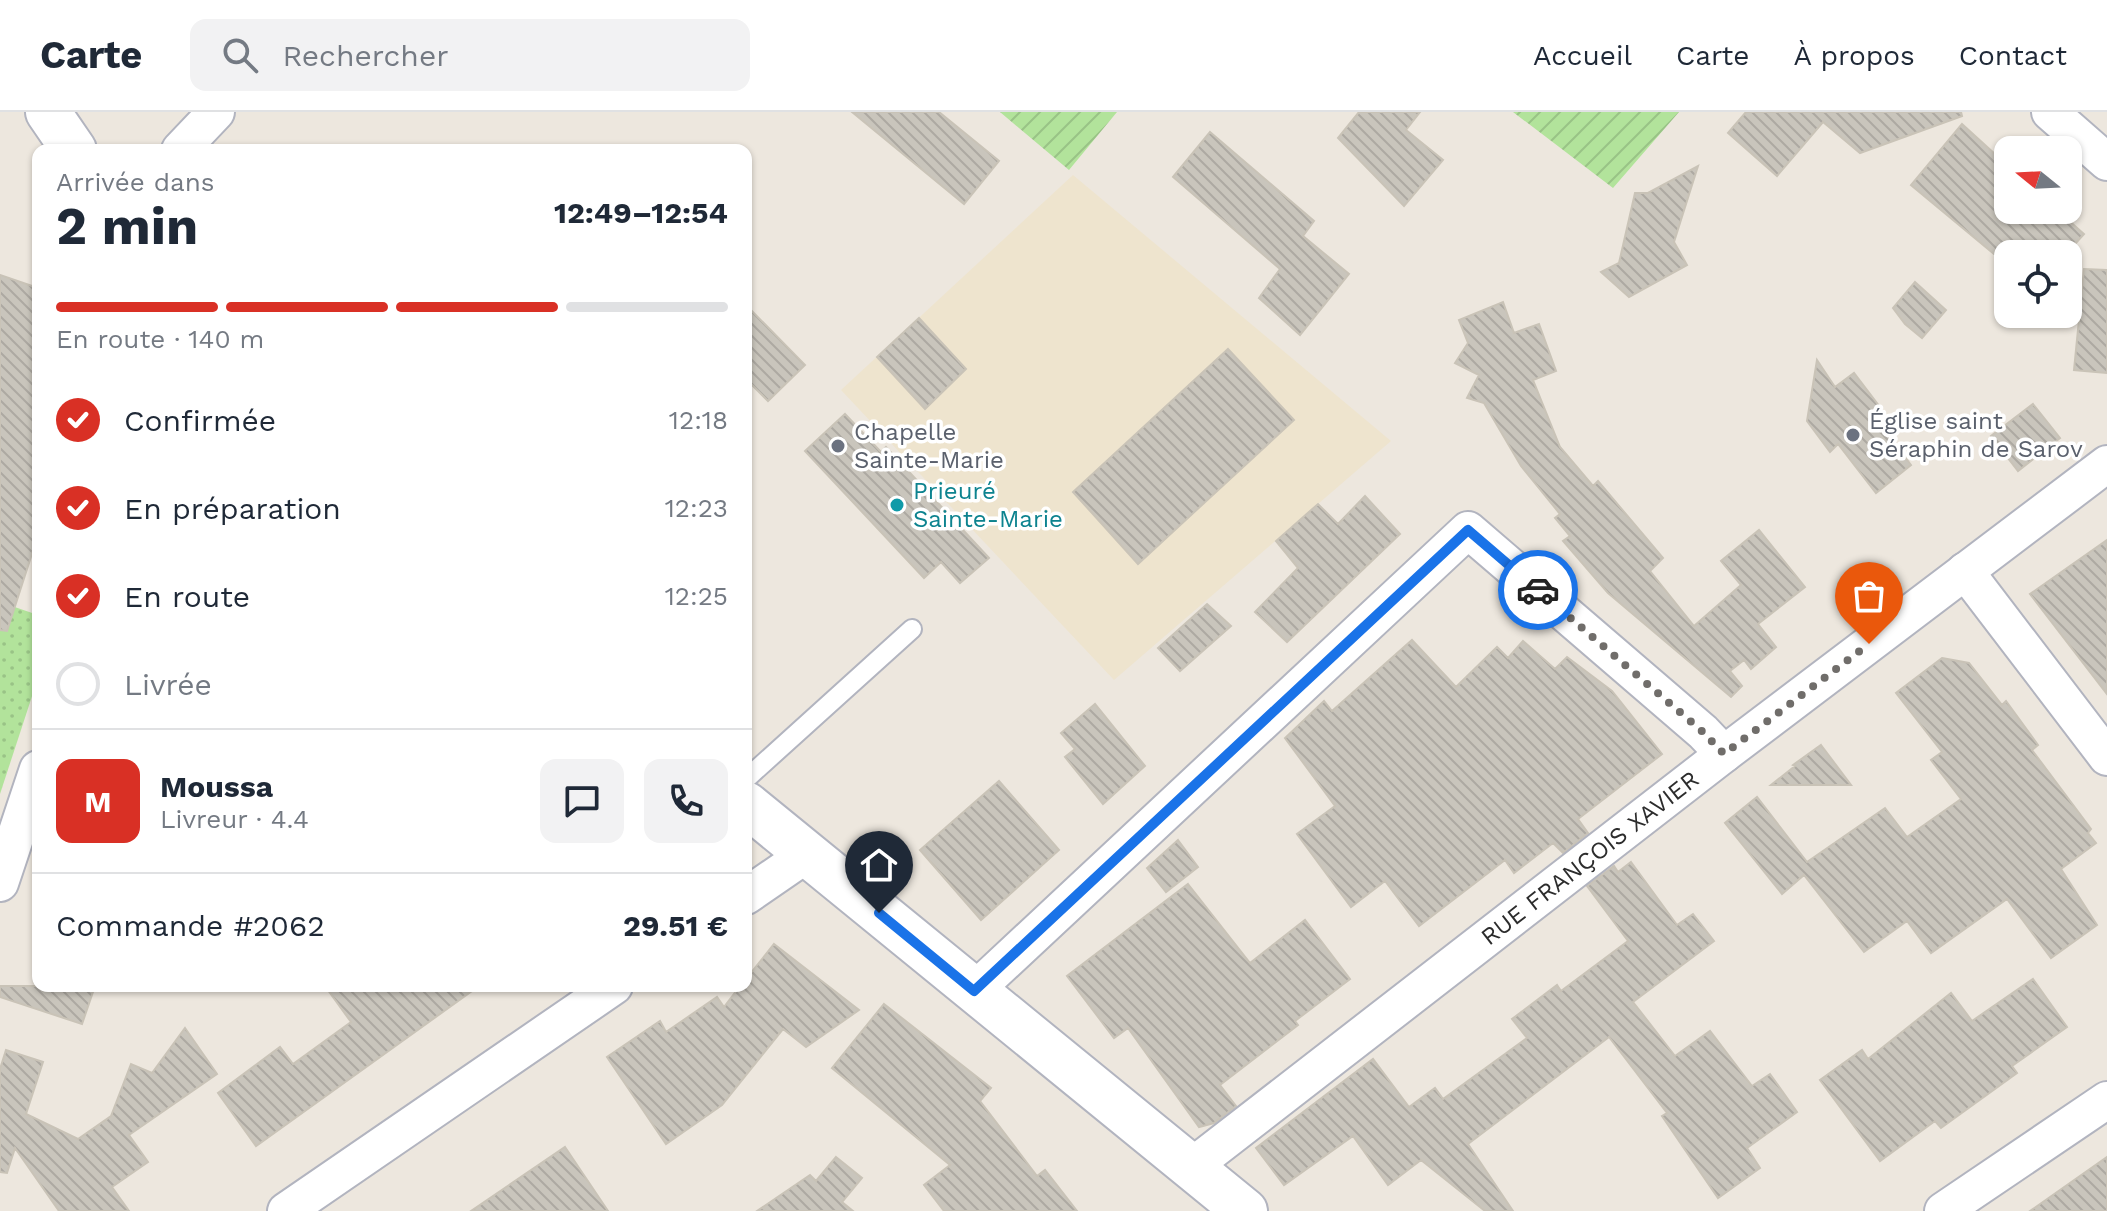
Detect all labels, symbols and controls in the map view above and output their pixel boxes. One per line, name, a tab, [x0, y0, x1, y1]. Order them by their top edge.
search box	[190, 19, 750, 91]
text: Carte	[40, 33, 142, 77]
icon: search	[218, 33, 262, 77]
text: Rechercher	[282, 38, 449, 73]
text: Accueil	[1533, 39, 1632, 72]
text: Carte	[1676, 39, 1750, 72]
text: À propos	[1794, 39, 1915, 72]
text: Contact	[1959, 39, 2067, 72]
north arrow	[1994, 136, 2082, 224]
map controls	[1994, 136, 2082, 328]
text: Arrivée dans	[56, 167, 215, 197]
text: 12:49–12:54	[554, 195, 728, 230]
text: 2 min	[56, 196, 198, 257]
button: locate	[1994, 240, 2082, 328]
text: En route · 140 m	[56, 324, 264, 354]
icon: check	[56, 398, 100, 442]
text: Confirmée	[124, 403, 276, 438]
text: 12:18	[669, 405, 728, 435]
place label: Église saint Séraphin de Sarov	[1869, 407, 2083, 463]
place label: Chapelle Sainte-Marie	[854, 418, 1004, 474]
marker: Église saint Séraphin de Sarov	[1844, 426, 1862, 444]
marker: Chapelle Sainte-Marie	[829, 437, 847, 455]
place label: Prieuré Sainte-Marie	[913, 477, 1063, 533]
icon: check	[56, 486, 100, 530]
text: En préparation	[124, 491, 341, 526]
text: 12:23	[665, 493, 728, 523]
marker: Prieuré Sainte-Marie	[888, 496, 906, 514]
courier	[1498, 550, 1578, 630]
pin	[1835, 562, 1903, 644]
icon: car	[1516, 568, 1560, 612]
icon: check	[56, 574, 100, 618]
icon: bag	[1847, 574, 1891, 618]
text: En route	[124, 579, 250, 614]
text: 12:25	[665, 581, 728, 611]
text: Livrée	[124, 667, 212, 702]
button: chat	[540, 759, 624, 843]
button: phone	[644, 759, 728, 843]
street label: RUE FRANÇOIS XAVIER	[1476, 765, 1704, 951]
text: Moussa	[160, 769, 273, 804]
text: M	[84, 784, 112, 819]
text: Livreur · 4.4	[160, 804, 309, 834]
pin	[845, 831, 913, 913]
icon: home	[857, 843, 901, 887]
text: Commande #2062	[56, 908, 325, 943]
text: 29.51 €	[623, 908, 728, 943]

